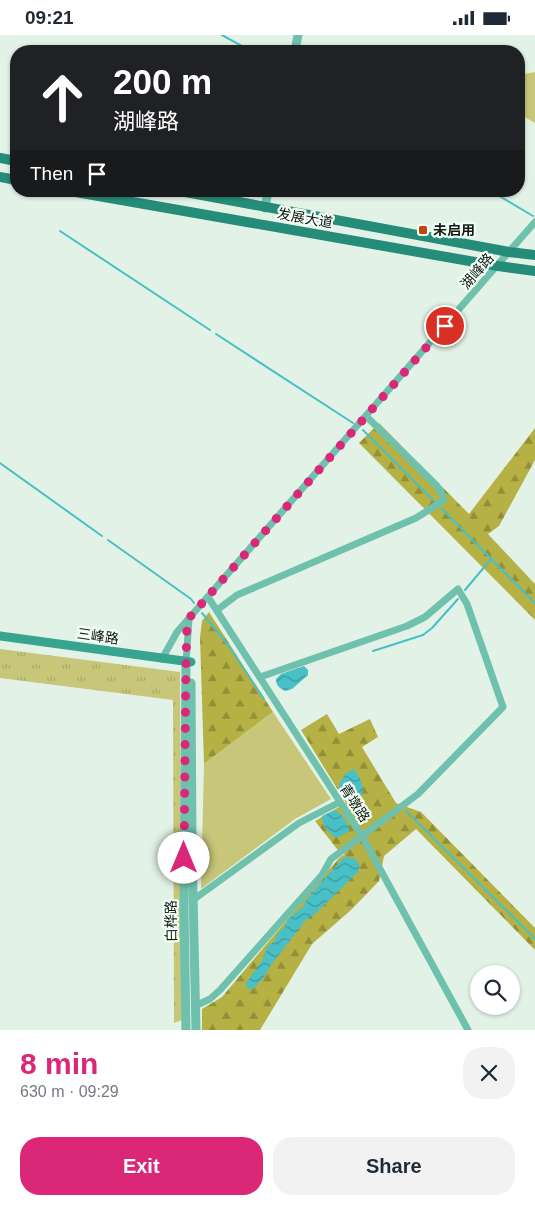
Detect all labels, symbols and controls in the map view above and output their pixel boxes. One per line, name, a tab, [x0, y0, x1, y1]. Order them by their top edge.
text: 09:21	[25, 7, 74, 28]
text: 200 m	[113, 62, 212, 101]
icon: ahead	[30, 65, 95, 130]
text: 湖峰路	[113, 109, 179, 134]
icon: arrive	[83, 160, 111, 188]
text: Then	[30, 163, 73, 184]
street label: 发展大道	[276, 205, 334, 231]
place label: 未启用	[433, 222, 475, 238]
marker: 未启用	[417, 224, 429, 236]
street label: 湖峰路	[457, 250, 497, 292]
pin	[424, 305, 466, 347]
icon: arrive	[431, 312, 459, 340]
street label: 三峰路	[76, 625, 120, 647]
street label: 青墩路	[337, 781, 373, 825]
position arrow	[157, 831, 209, 883]
street label: 白桦路	[163, 900, 179, 942]
map controls	[470, 965, 520, 1015]
button: search	[470, 965, 520, 1015]
text: 8 min	[20, 1047, 98, 1080]
button: close	[463, 1047, 515, 1099]
text: 630 m · 09:29	[20, 1083, 119, 1100]
button: Exit	[20, 1137, 263, 1195]
button: Share	[273, 1137, 515, 1195]

